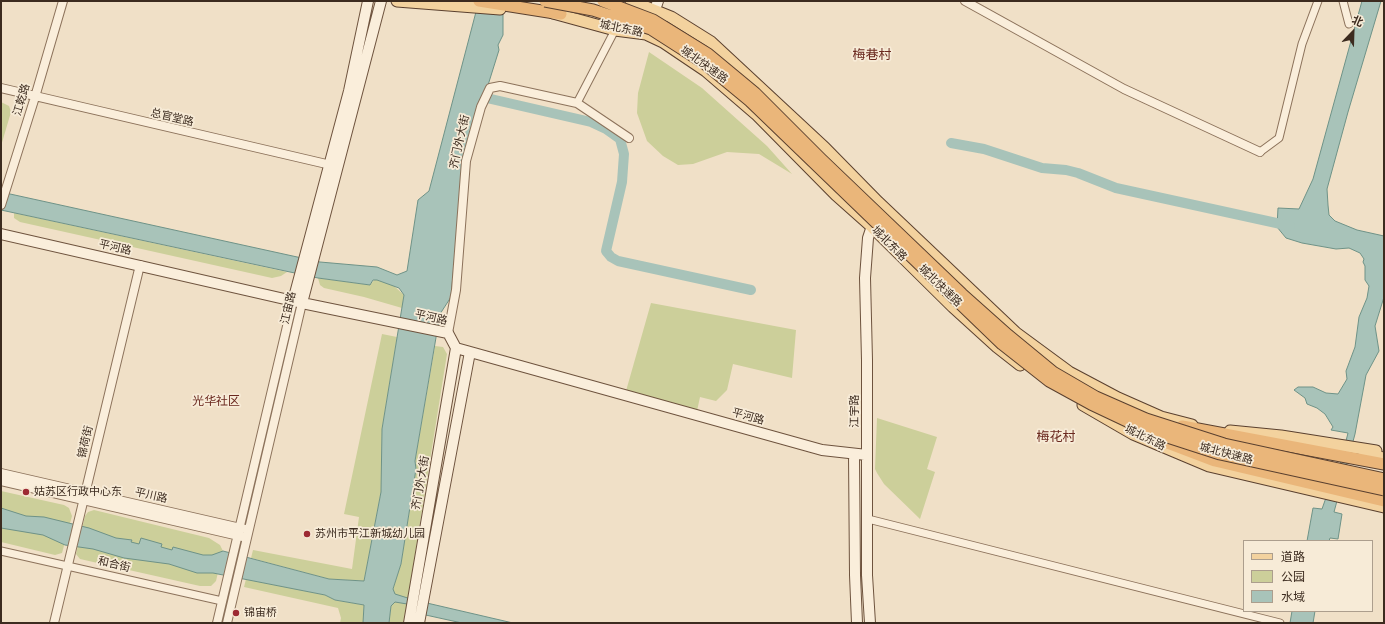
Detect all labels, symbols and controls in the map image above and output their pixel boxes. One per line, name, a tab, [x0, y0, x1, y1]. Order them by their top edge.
north arrow	[1333, 12, 1373, 52]
text: 北	[1350, 13, 1365, 29]
street label: 城北东路	[598, 18, 644, 40]
street label: 城北快速路	[678, 43, 730, 87]
district label: 梅巷村	[853, 48, 891, 64]
street label: 江乾路	[11, 82, 33, 118]
street label: 总官堂路	[149, 107, 195, 129]
street label: 齐门外大街	[447, 114, 473, 170]
street label: 城北东路	[869, 224, 909, 264]
street label: 平河路	[97, 238, 133, 258]
street label: 城北快速路	[916, 262, 964, 310]
street label: 江宙路	[279, 290, 299, 326]
street label: 平河路	[413, 308, 449, 328]
district label: 光华社区	[192, 395, 240, 409]
street label: 江宇路	[848, 395, 862, 427]
street label: 平河路	[730, 406, 766, 428]
street label: 城北东路	[1122, 422, 1168, 454]
street label: 锦荷街	[76, 424, 96, 460]
district label: 梅花村	[1037, 430, 1075, 446]
street label: 城北快速路	[1198, 441, 1254, 467]
street label: 齐门外大街	[410, 455, 432, 511]
place label: 姑苏区行政中心东	[34, 485, 122, 499]
street label: 平川路	[133, 486, 169, 506]
marker: 姑苏区行政中心东	[21, 487, 31, 497]
place label: 苏州市平江新城幼儿园	[315, 527, 425, 541]
marker: 苏州市平江新城幼儿园	[302, 529, 312, 539]
legend	[1243, 540, 1373, 612]
text: 道路	[1281, 550, 1305, 564]
street label: 和合街	[96, 555, 132, 575]
text: 公园	[1281, 570, 1305, 584]
text: 水域	[1281, 590, 1305, 604]
place label: 锦宙桥	[244, 606, 277, 620]
marker: 锦宙桥	[231, 608, 241, 618]

